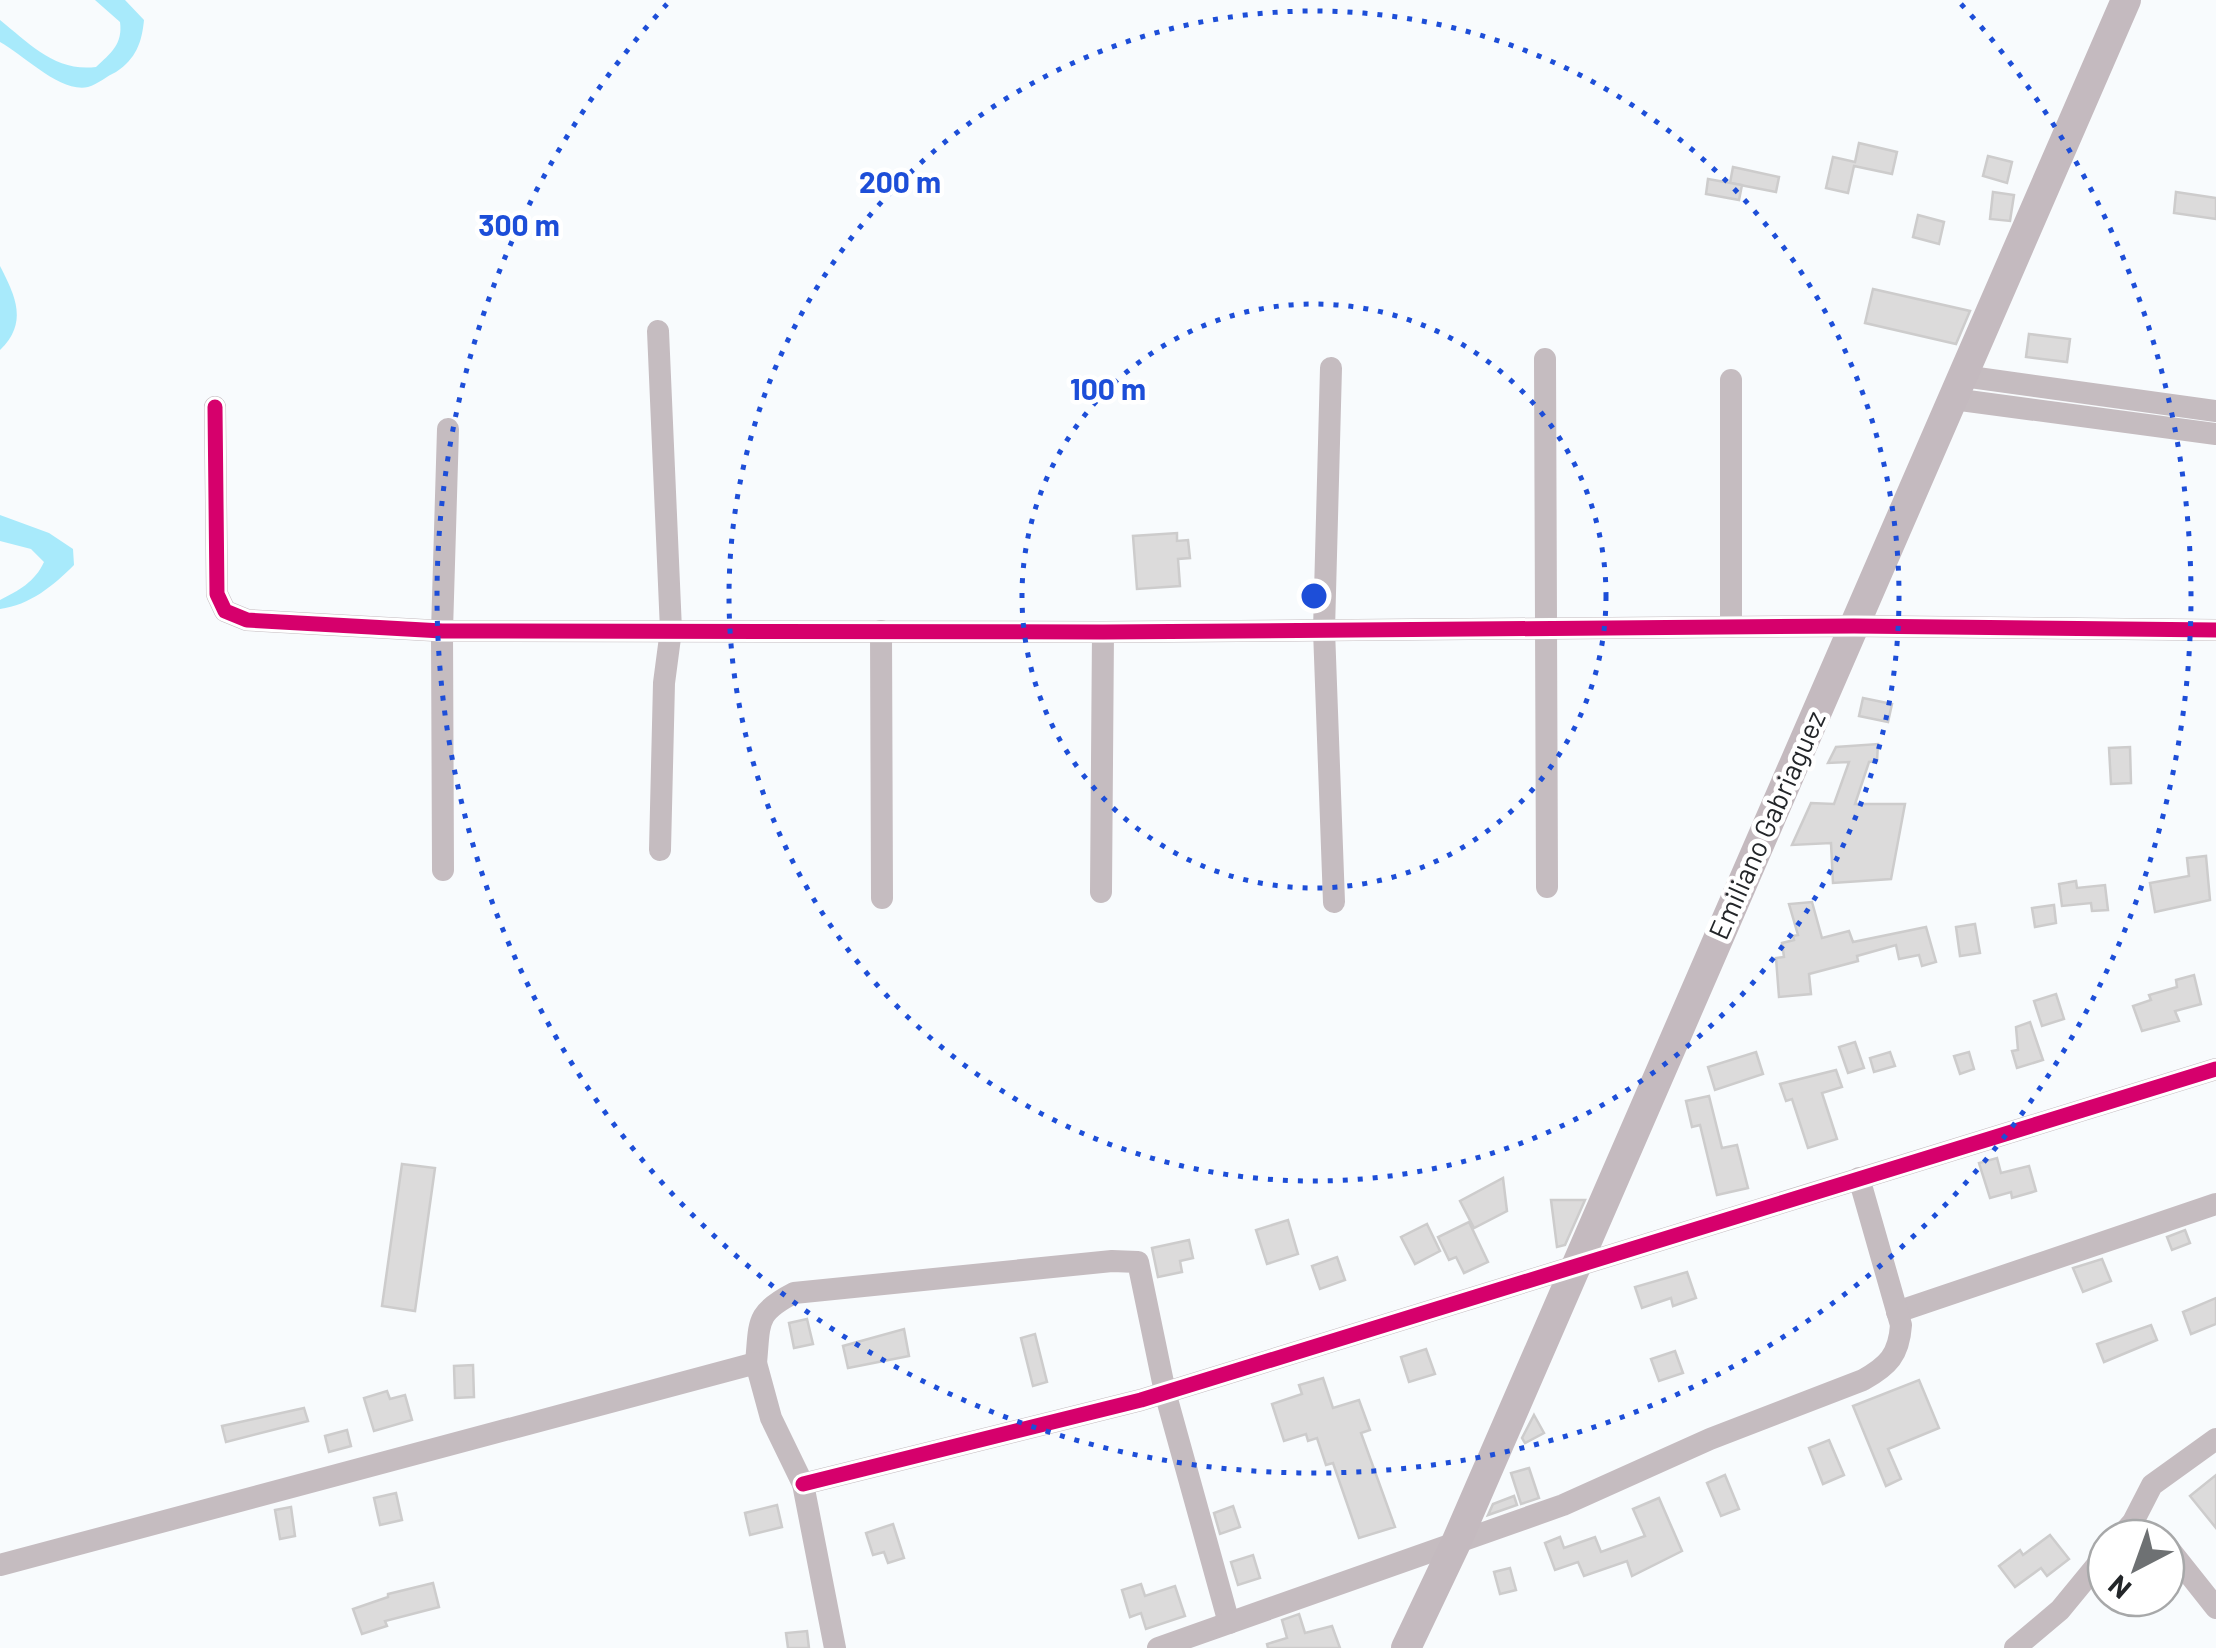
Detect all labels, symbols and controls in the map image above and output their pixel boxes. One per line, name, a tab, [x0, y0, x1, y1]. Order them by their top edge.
text: 200 m	[859, 163, 941, 199]
text: 300 m	[478, 206, 560, 242]
text: 100 m	[1070, 370, 1146, 406]
centre of rings	[1296, 578, 1332, 614]
street label: Emiliano Gabriaguez	[1700, 705, 1832, 944]
north arrow	[2086, 1518, 2186, 1618]
text: N	[2101, 1569, 2137, 1607]

